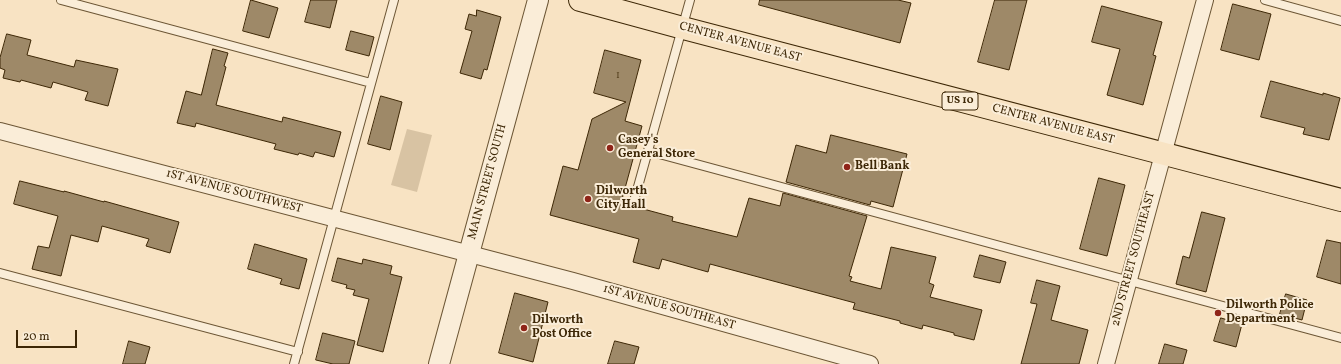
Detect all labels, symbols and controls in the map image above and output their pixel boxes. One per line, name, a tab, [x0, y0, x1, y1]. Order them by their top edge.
street label: CENTER AVENUE EAST	[677, 20, 803, 66]
house number: 1	[616, 70, 620, 82]
road number: US 10	[942, 92, 978, 110]
street label: CENTER AVENUE EAST	[990, 102, 1116, 148]
street label: MAIN STREET SOUTH	[466, 123, 510, 241]
place label: Casey's General Store	[618, 134, 695, 162]
marker: Casey's General Store	[605, 143, 615, 153]
place label: Bell Bank	[855, 160, 910, 174]
marker: Bell Bank	[842, 162, 852, 172]
street label: 1ST AVENUE SOUTHWEST	[164, 167, 304, 217]
place label: Dilworth City Hall	[596, 185, 647, 213]
street label: 2ND STREET SOUTHEAST	[1109, 190, 1159, 328]
marker: Dilworth City Hall	[583, 194, 593, 204]
street label: 1ST AVENUE SOUTHEAST	[601, 282, 737, 334]
place label: Dilworth Police Department	[1226, 299, 1314, 327]
marker: Dilworth Police Department	[1213, 308, 1223, 318]
place label: Dilworth Post Office	[532, 314, 592, 342]
scale bar	[18, 322, 79, 348]
marker: Dilworth Post Office	[519, 323, 529, 333]
text: 20 m	[23, 329, 50, 345]

